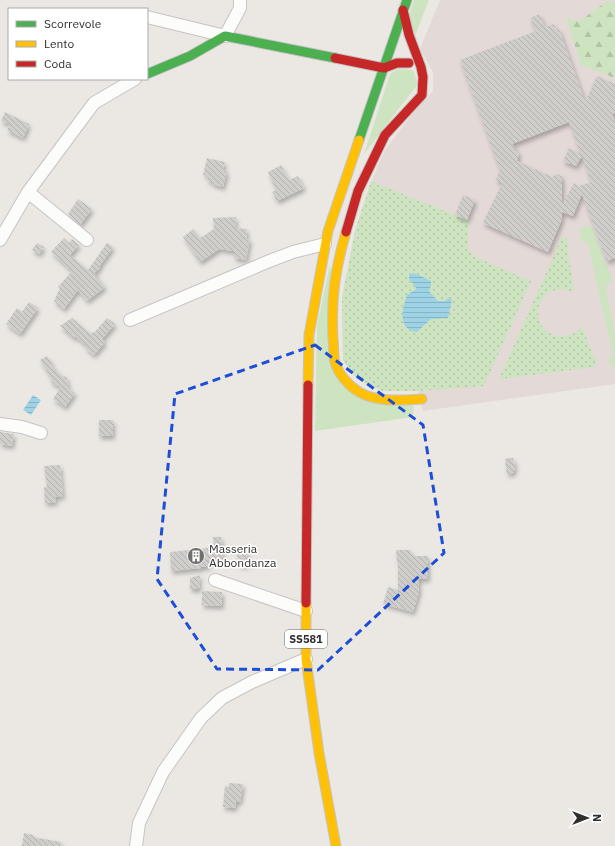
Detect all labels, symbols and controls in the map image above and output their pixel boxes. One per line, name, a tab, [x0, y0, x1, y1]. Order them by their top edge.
legend	[8, 8, 148, 80]
text: Scorrevole	[44, 16, 102, 31]
text: Lento	[44, 36, 74, 51]
text: Coda	[44, 56, 72, 71]
place label: Masseria Abbondanza	[209, 541, 277, 570]
building icon: Masseria Abbondanza	[186, 546, 206, 566]
road number: SS581	[285, 630, 327, 648]
north arrow	[567, 798, 607, 838]
text: N	[590, 814, 604, 822]

